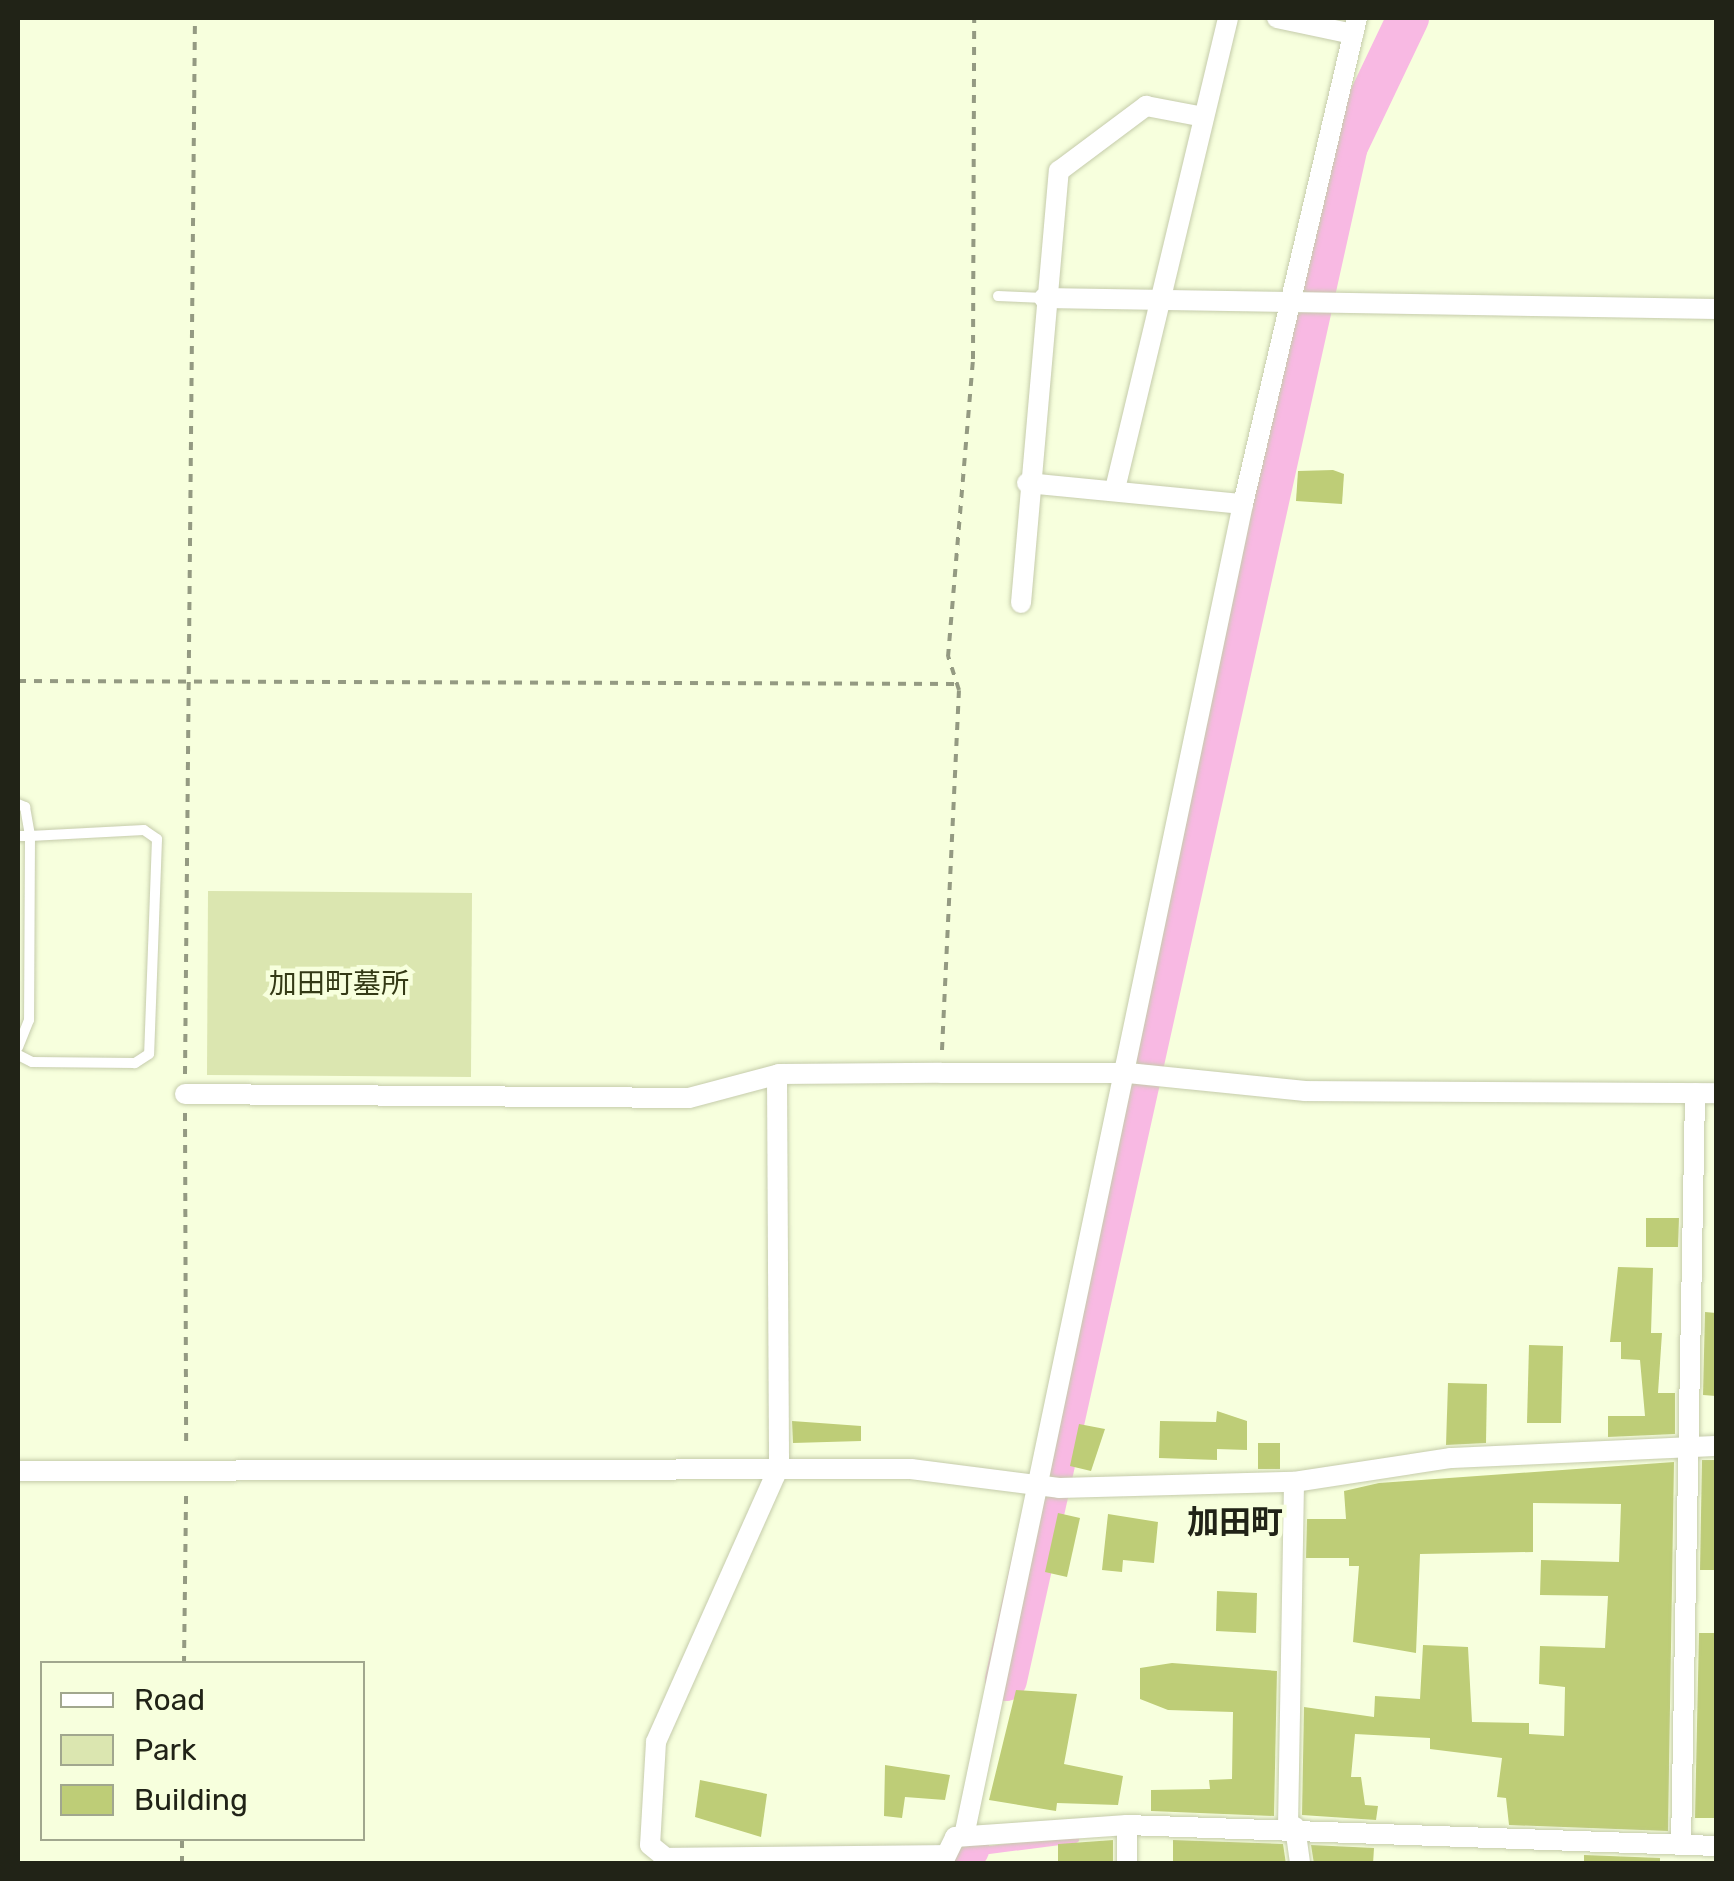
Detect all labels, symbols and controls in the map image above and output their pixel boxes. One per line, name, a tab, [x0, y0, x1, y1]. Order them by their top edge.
park label: 加田町墓所	[269, 967, 409, 1001]
district label: 加田町	[1187, 1503, 1283, 1541]
legend	[40, 1661, 365, 1841]
text: Road	[134, 1682, 205, 1718]
text: Park	[134, 1732, 196, 1768]
text: Building	[134, 1782, 248, 1818]

